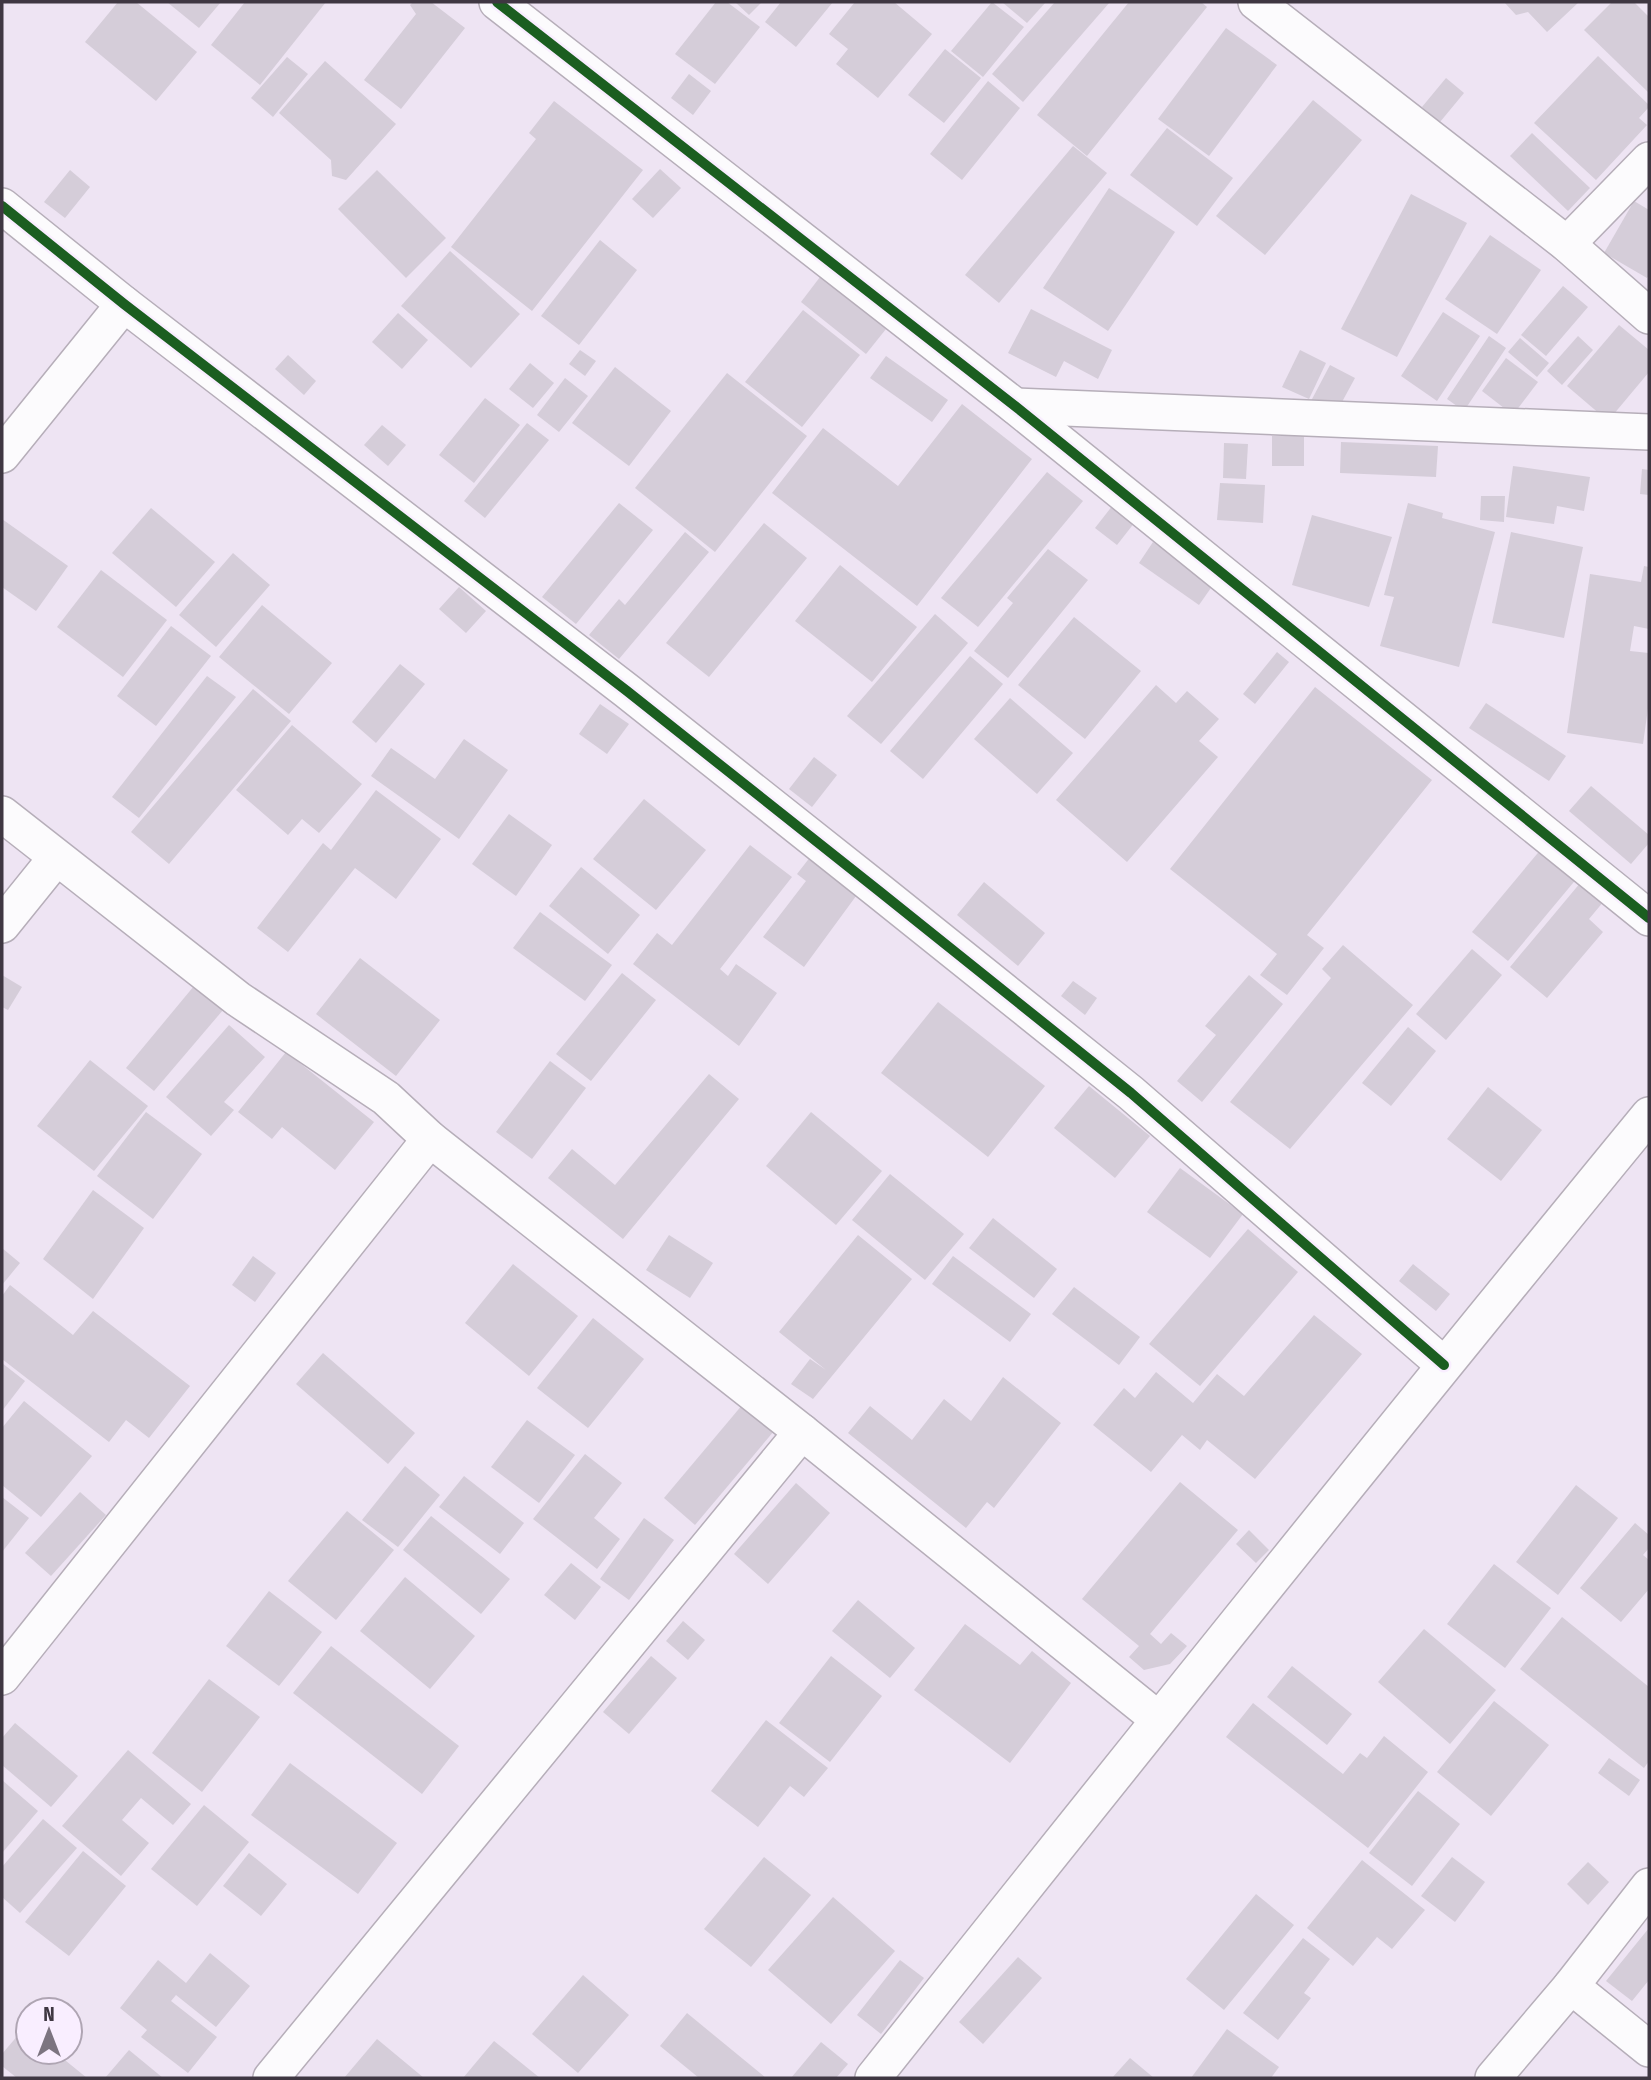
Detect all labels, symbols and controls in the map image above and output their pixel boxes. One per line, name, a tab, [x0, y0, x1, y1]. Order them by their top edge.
north arrow	[14, 1996, 84, 2066]
text: N	[43, 2003, 55, 2026]

